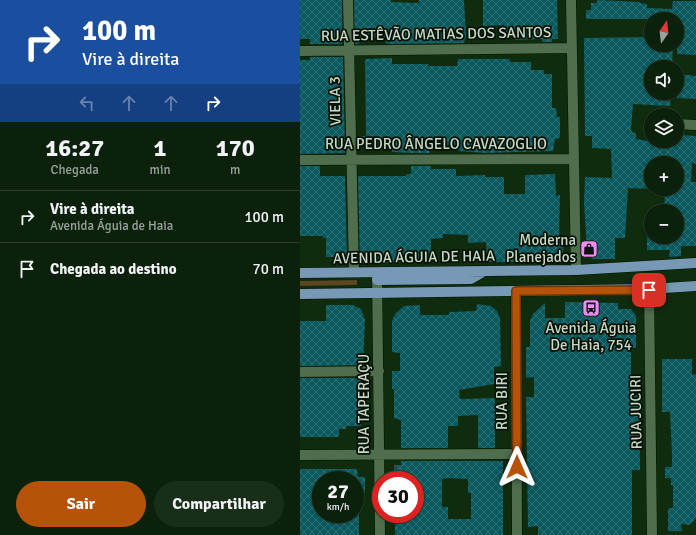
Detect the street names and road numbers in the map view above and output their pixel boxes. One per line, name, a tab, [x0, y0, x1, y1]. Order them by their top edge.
street label: RUA ESTÊVÃO MATIAS DOS SANTOS	[321, 22, 551, 45]
street label: VIELA 3	[326, 76, 344, 126]
street label: RUA PEDRO ÂNGELO CAVAZOGLIO	[325, 135, 547, 153]
street label: AVENIDA ÁGUIA DE HAIA	[333, 246, 495, 267]
street label: RUA TAPERAÇU	[355, 354, 373, 454]
street label: RUA BIRI	[493, 372, 511, 430]
street label: RUA JUCIRI	[626, 375, 646, 449]

